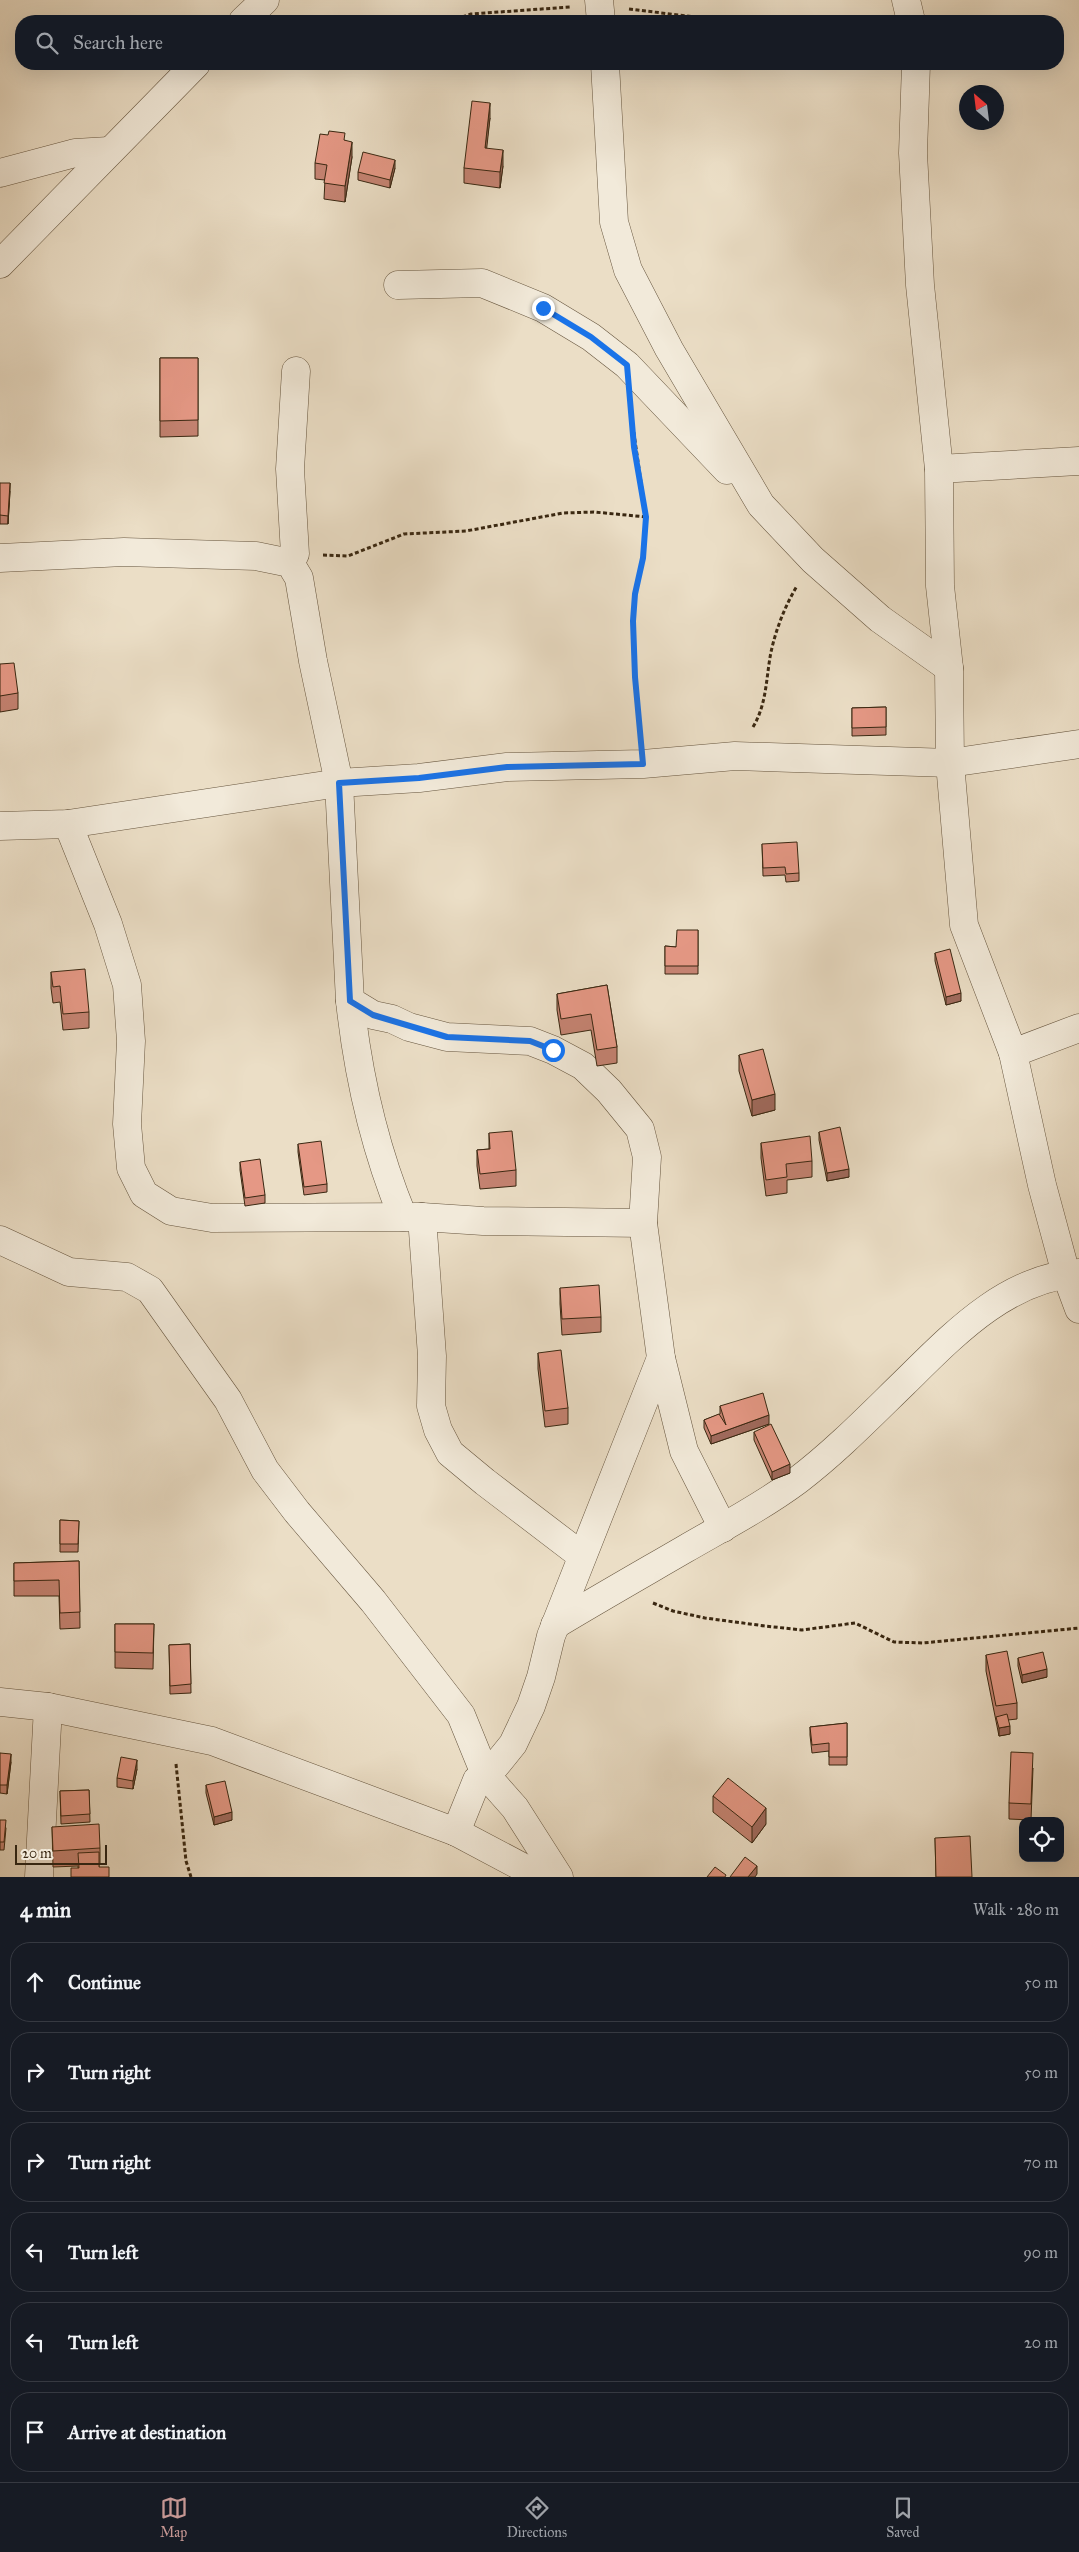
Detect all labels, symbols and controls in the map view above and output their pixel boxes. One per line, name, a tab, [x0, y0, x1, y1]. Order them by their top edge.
search box	[15, 15, 1064, 70]
icon: search	[33, 29, 61, 57]
text: Search here	[73, 31, 163, 54]
north arrow	[959, 85, 1004, 130]
route end	[532, 297, 555, 320]
route start	[542, 1039, 565, 1062]
map controls	[1019, 1817, 1064, 1862]
button: locate	[1019, 1817, 1064, 1862]
scale bar	[15, 1842, 108, 1865]
text: 20 m	[22, 1845, 52, 1862]
text: 4 min	[20, 1897, 71, 1923]
text: Walk · 280 m	[973, 1900, 1059, 1919]
icon: ahead	[21, 1968, 49, 1996]
text: Continue	[68, 1971, 141, 1994]
text: 50 m	[1024, 1973, 1058, 1992]
icon: right	[21, 2058, 49, 2086]
text: Turn right	[68, 2061, 151, 2084]
text: 50 m	[1024, 2063, 1058, 2082]
icon: right	[21, 2148, 49, 2176]
text: Turn right	[68, 2151, 151, 2174]
text: 70 m	[1023, 2153, 1058, 2172]
icon: left	[21, 2238, 49, 2266]
text: Turn left	[68, 2241, 138, 2264]
text: 90 m	[1023, 2243, 1058, 2262]
icon: left	[21, 2328, 49, 2356]
text: Turn left	[68, 2331, 138, 2354]
text: 20 m	[1024, 2333, 1058, 2352]
icon: arrive	[21, 2418, 49, 2446]
text: Arrive at destination	[68, 2421, 226, 2444]
tab: Map	[160, 2494, 188, 2541]
tab: Directions	[507, 2494, 567, 2541]
tab: Saved	[886, 2494, 919, 2541]

